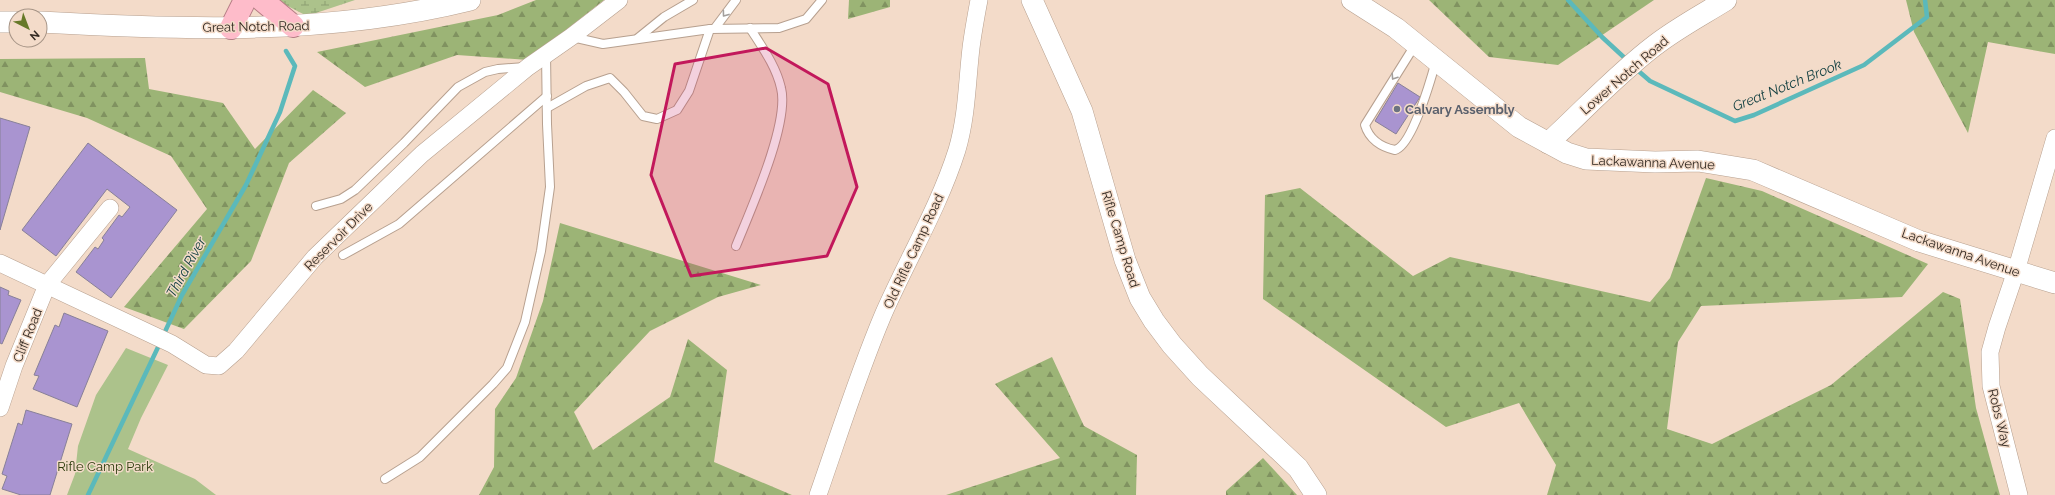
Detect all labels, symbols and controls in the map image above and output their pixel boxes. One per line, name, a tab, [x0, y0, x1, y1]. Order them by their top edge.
north arrow	[8, 8, 48, 48]
one-way arrow	[723, 10, 730, 17]
street label: Great Notch Road	[202, 18, 310, 35]
text: N	[27, 27, 42, 43]
street label: Lower Notch Road	[1577, 33, 1671, 118]
water label: Great Notch Brook	[1730, 56, 1844, 114]
one-way arrow	[1392, 73, 1399, 80]
place label: Calvary Assembly	[1405, 102, 1515, 117]
marker: Calvary Assembly	[1392, 104, 1402, 114]
street label: Lackawanna Avenue	[1591, 153, 1715, 172]
street label: Rifle Camp Road	[1099, 189, 1142, 289]
street label: Old Rifle Camp Road	[880, 191, 947, 311]
street label: Reservoir Drive	[301, 199, 376, 274]
street label: Lackawanna Avenue	[1900, 225, 2022, 280]
water label: Third River	[163, 233, 210, 300]
street label: Cliff Road	[10, 306, 45, 364]
street label: Robs Way	[1985, 387, 2014, 449]
park label: Rifle Camp Park	[57, 459, 153, 474]

